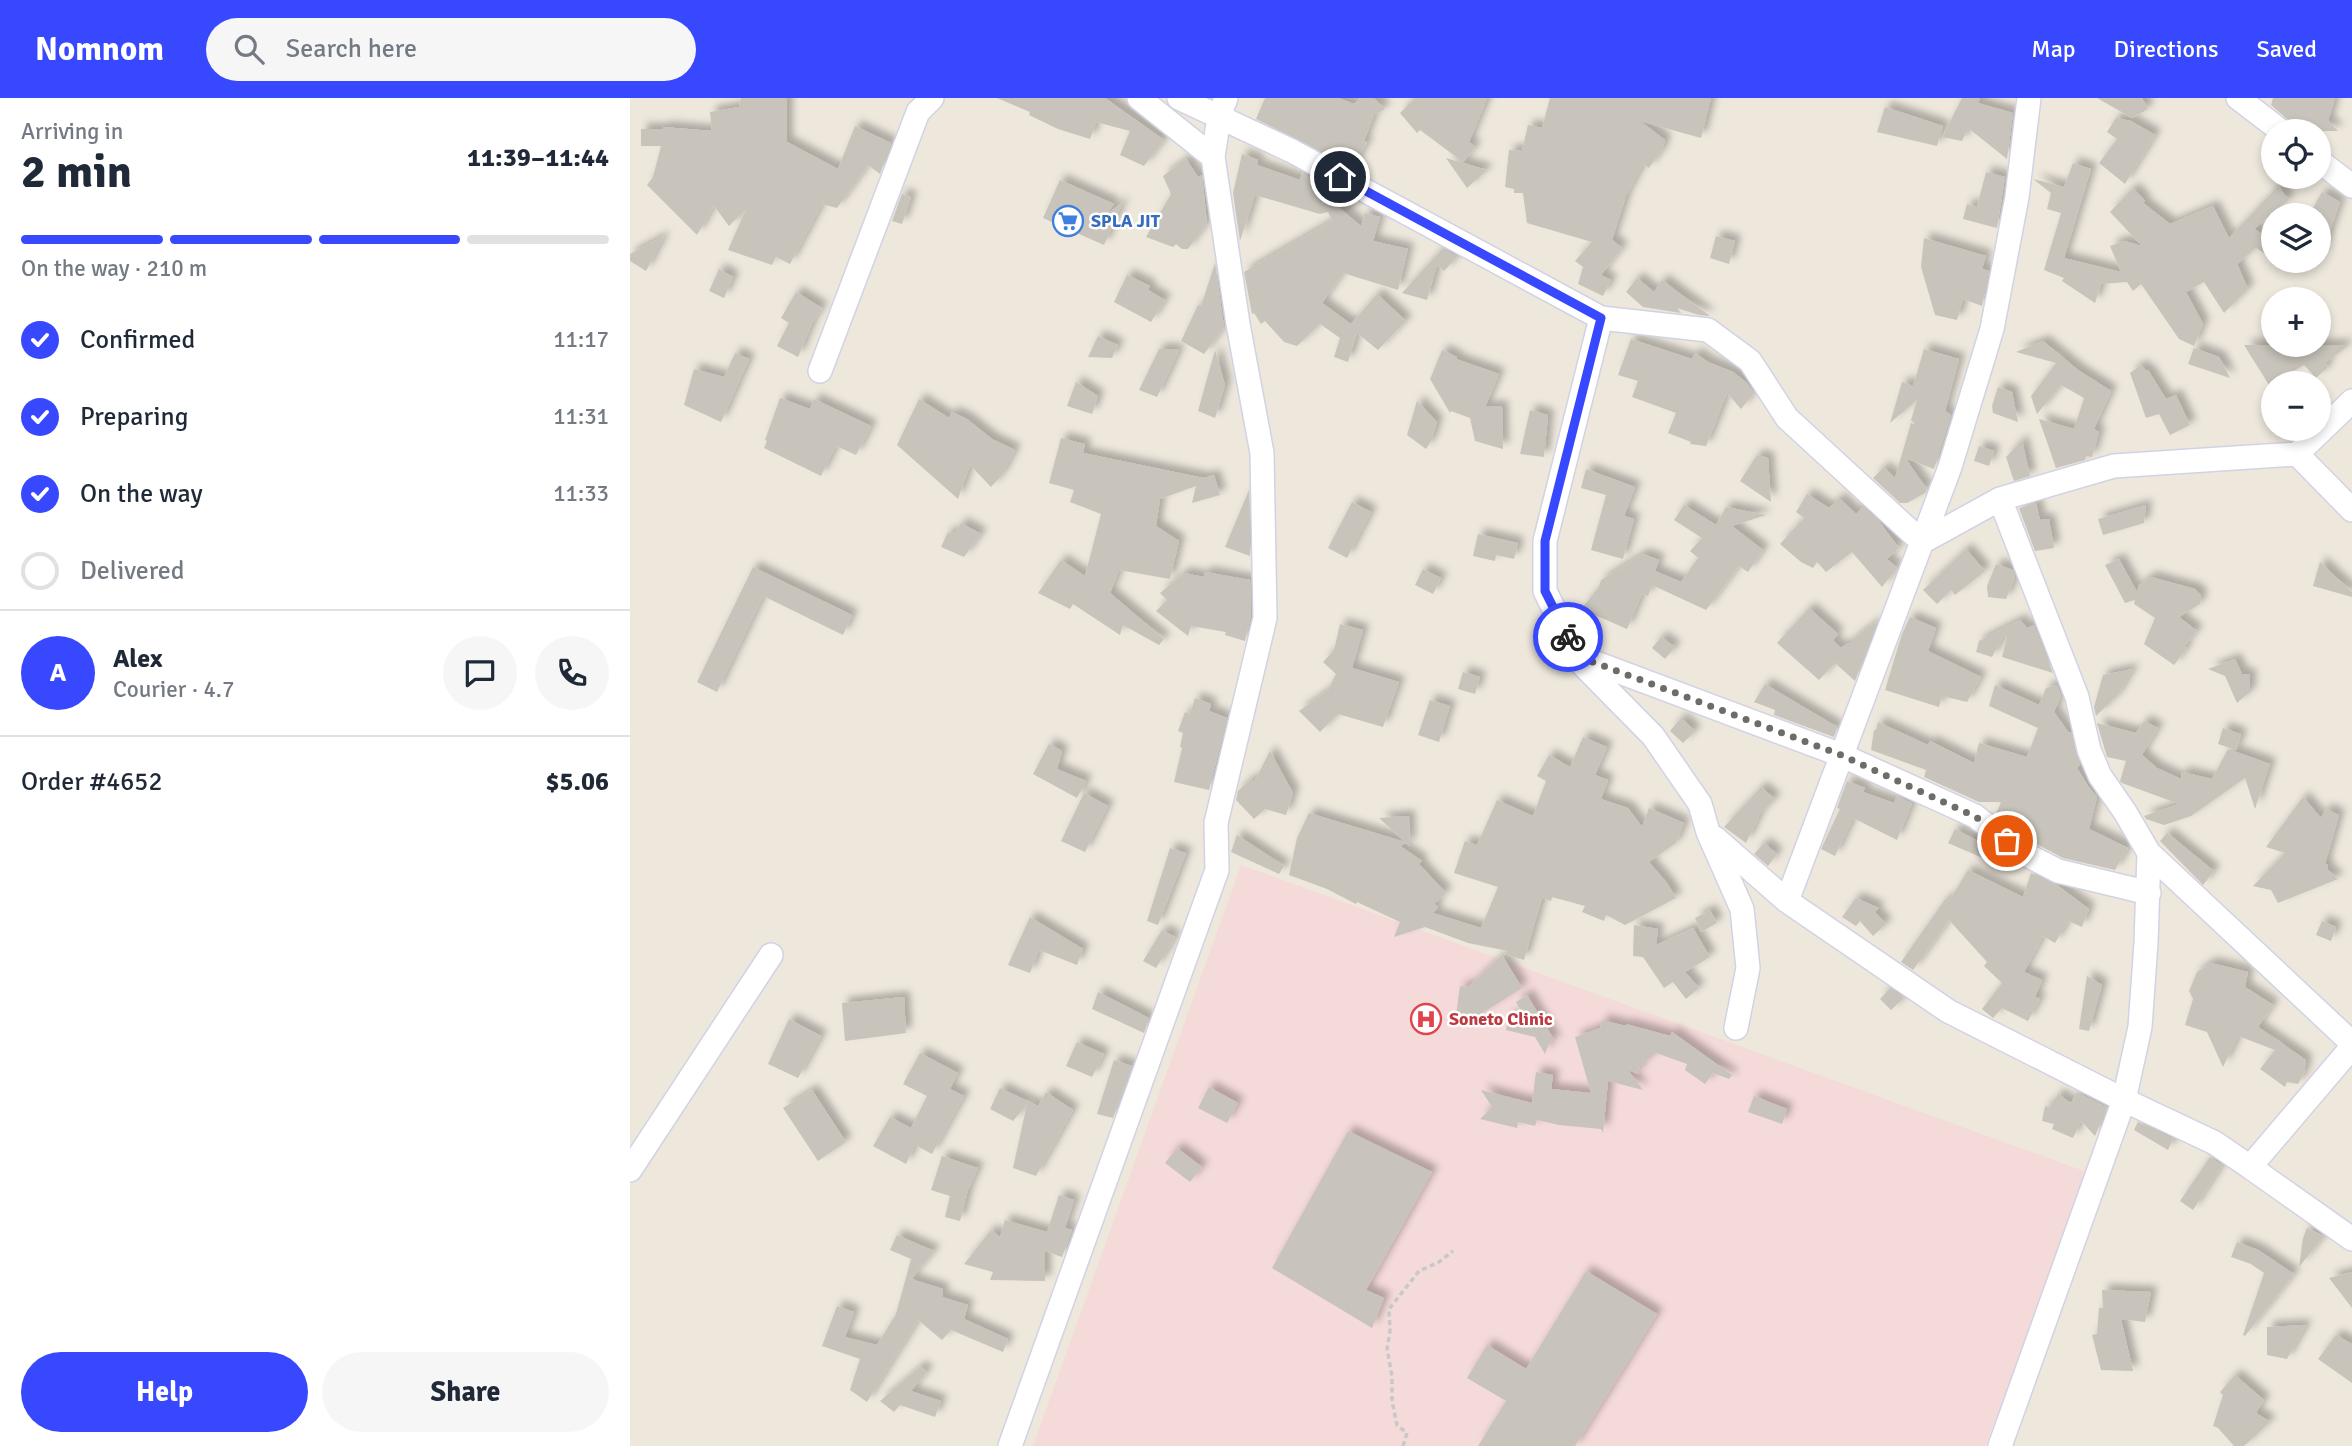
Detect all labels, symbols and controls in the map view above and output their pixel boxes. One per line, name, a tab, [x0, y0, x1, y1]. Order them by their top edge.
search box	[206, 18, 696, 81]
text: Nomnom	[35, 29, 164, 70]
icon: search	[230, 30, 268, 68]
text: Search here	[286, 33, 417, 65]
text: Map	[2031, 34, 2076, 64]
text: Directions	[2114, 34, 2219, 64]
text: Saved	[2257, 34, 2317, 64]
text: Arriving in	[21, 117, 123, 146]
map controls	[2261, 119, 2331, 441]
button: locate	[2261, 119, 2331, 189]
text: 11:39–11:44	[467, 142, 609, 174]
text: 2 min	[21, 144, 132, 200]
pin	[1310, 147, 1370, 207]
icon: home	[1321, 158, 1359, 196]
button: layers	[2261, 203, 2331, 273]
supermarket icon: SPLA JIT	[1051, 204, 1085, 238]
place label: SPLA JIT	[1091, 210, 1161, 232]
text: On the way · 210 m	[21, 254, 207, 283]
button: +	[2261, 287, 2331, 357]
icon: check	[21, 321, 59, 359]
text: Confirmed	[80, 324, 195, 356]
text: 11:17	[553, 325, 609, 354]
button: −	[2261, 371, 2331, 441]
icon: check	[21, 398, 59, 436]
text: Preparing	[80, 401, 188, 433]
text: 11:31	[553, 402, 609, 431]
icon: check	[21, 475, 59, 513]
text: On the way	[80, 478, 203, 510]
text: 11:33	[553, 479, 609, 508]
text: Delivered	[80, 555, 185, 587]
courier	[1533, 602, 1603, 672]
icon: bike	[1549, 618, 1587, 656]
button: chat	[443, 636, 517, 710]
button: phone	[535, 636, 609, 710]
text: Alex	[113, 643, 163, 675]
text: A	[50, 657, 66, 689]
text: Courier · 4.7	[113, 675, 234, 704]
text: Order #4652	[21, 766, 162, 798]
text: $5.06	[545, 766, 609, 798]
pin	[1977, 811, 2037, 871]
icon: bag	[1988, 822, 2026, 860]
hospital icon: Soneto Clinic	[1409, 1002, 1443, 1036]
place label: Soneto Clinic	[1449, 1008, 1553, 1030]
button: Help	[21, 1352, 308, 1432]
button: Share	[322, 1352, 609, 1432]

